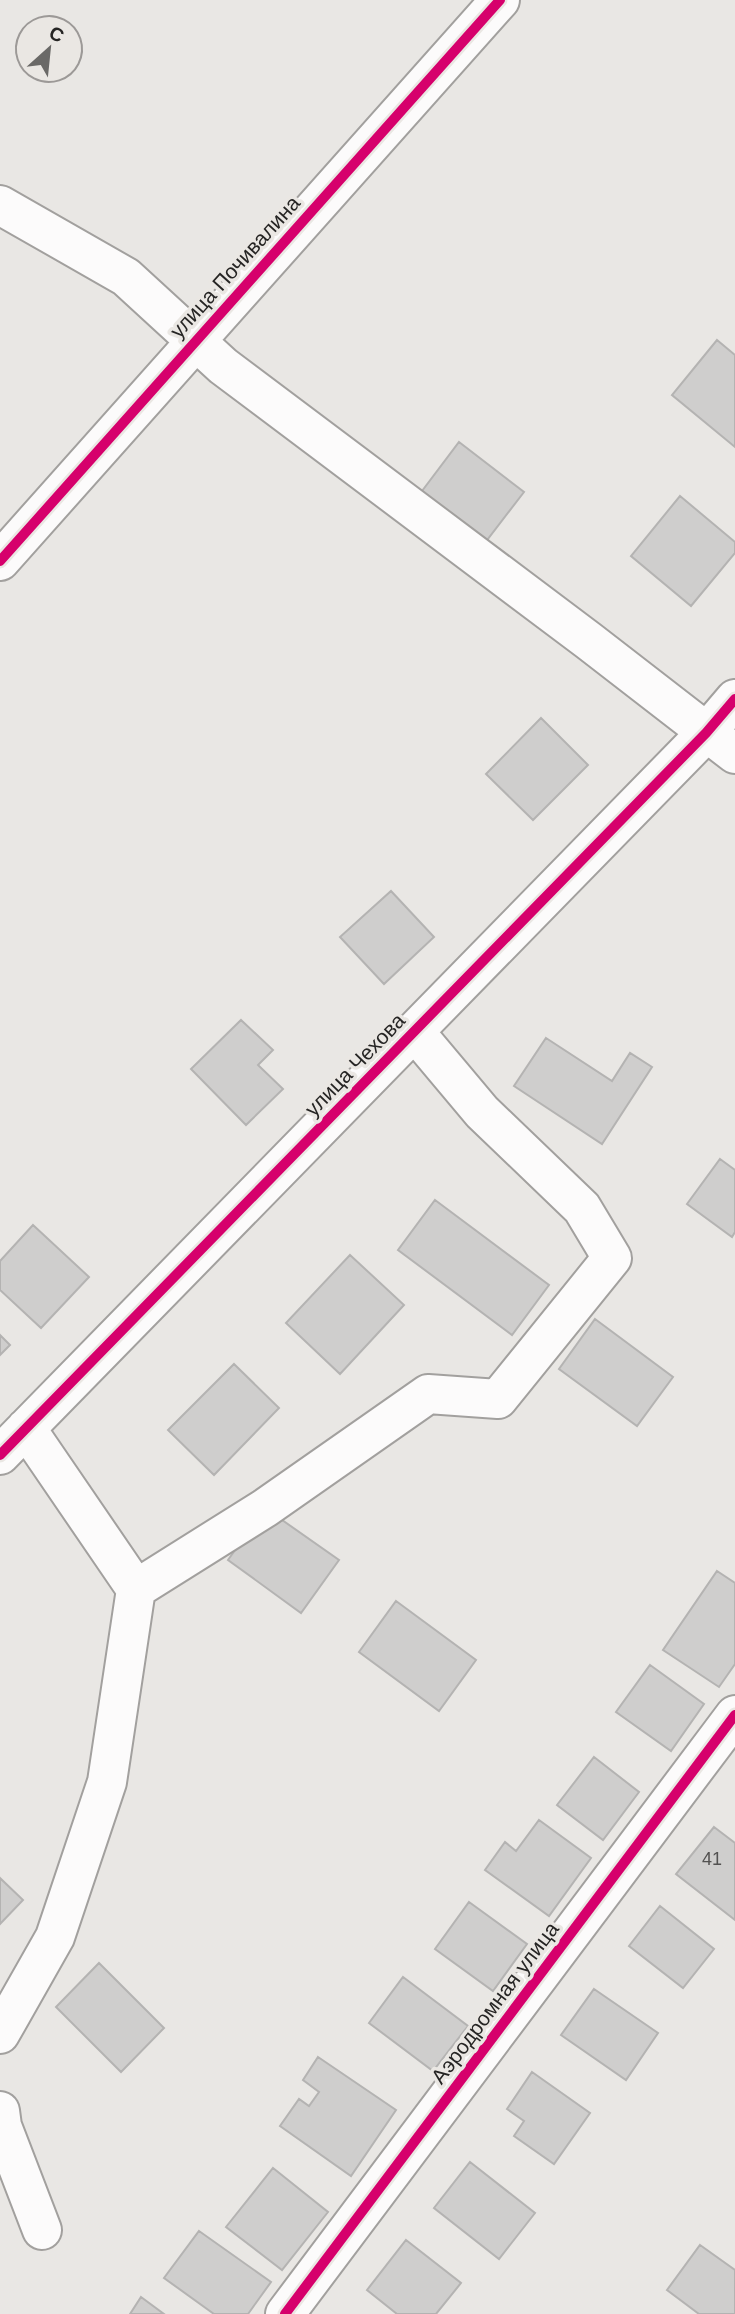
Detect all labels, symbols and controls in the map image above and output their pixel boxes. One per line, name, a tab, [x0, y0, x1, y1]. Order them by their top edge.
north arrow	[14, 14, 84, 84]
text: С	[46, 22, 68, 47]
street label: улица Почивалина	[165, 191, 304, 342]
street label: улица Чехова	[300, 1008, 409, 1121]
house number: 41	[702, 1849, 722, 1869]
street label: Аэродромная улица	[426, 1917, 563, 2088]

